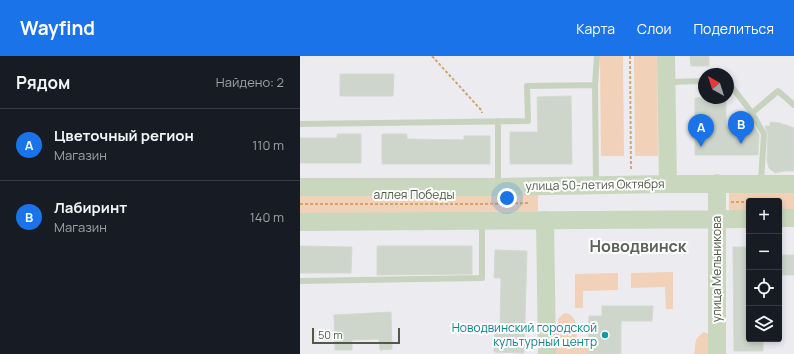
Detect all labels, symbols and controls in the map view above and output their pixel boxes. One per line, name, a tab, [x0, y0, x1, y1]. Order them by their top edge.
text: Wayfind	[20, 15, 95, 41]
text: Карта	[576, 19, 615, 38]
text: Слои	[637, 19, 671, 38]
text: Поделиться	[693, 19, 774, 38]
north arrow	[698, 68, 734, 104]
text: Рядом	[16, 71, 70, 94]
text: Найдено: 2	[216, 73, 284, 91]
pin: B	[728, 111, 754, 144]
pin: A	[688, 114, 714, 147]
text: Цветочный регион	[54, 125, 194, 146]
text: A	[25, 136, 33, 154]
text: 110 m	[252, 136, 284, 154]
text: Магазин	[54, 146, 107, 164]
street label: улица 50-летия Октября	[525, 175, 665, 194]
street label: аллея Победы	[373, 186, 455, 203]
your location	[497, 188, 517, 208]
text: Лабиринт	[54, 197, 127, 218]
map controls	[746, 198, 782, 342]
button: +	[746, 198, 782, 234]
text: B	[25, 208, 33, 226]
text: 140 m	[250, 208, 284, 226]
street label: улица Мельникова	[708, 216, 725, 322]
text: Магазин	[54, 218, 107, 236]
button: −	[746, 234, 782, 270]
district label: Новодвинск	[590, 235, 687, 257]
button: locate	[746, 270, 782, 306]
button: layers	[746, 306, 782, 342]
place label: Новодвинский городской культурный центр	[452, 319, 597, 350]
scale bar	[312, 326, 400, 345]
text: 50 m	[318, 327, 343, 342]
marker: Новодвинский городской культурный центр	[600, 330, 610, 340]

